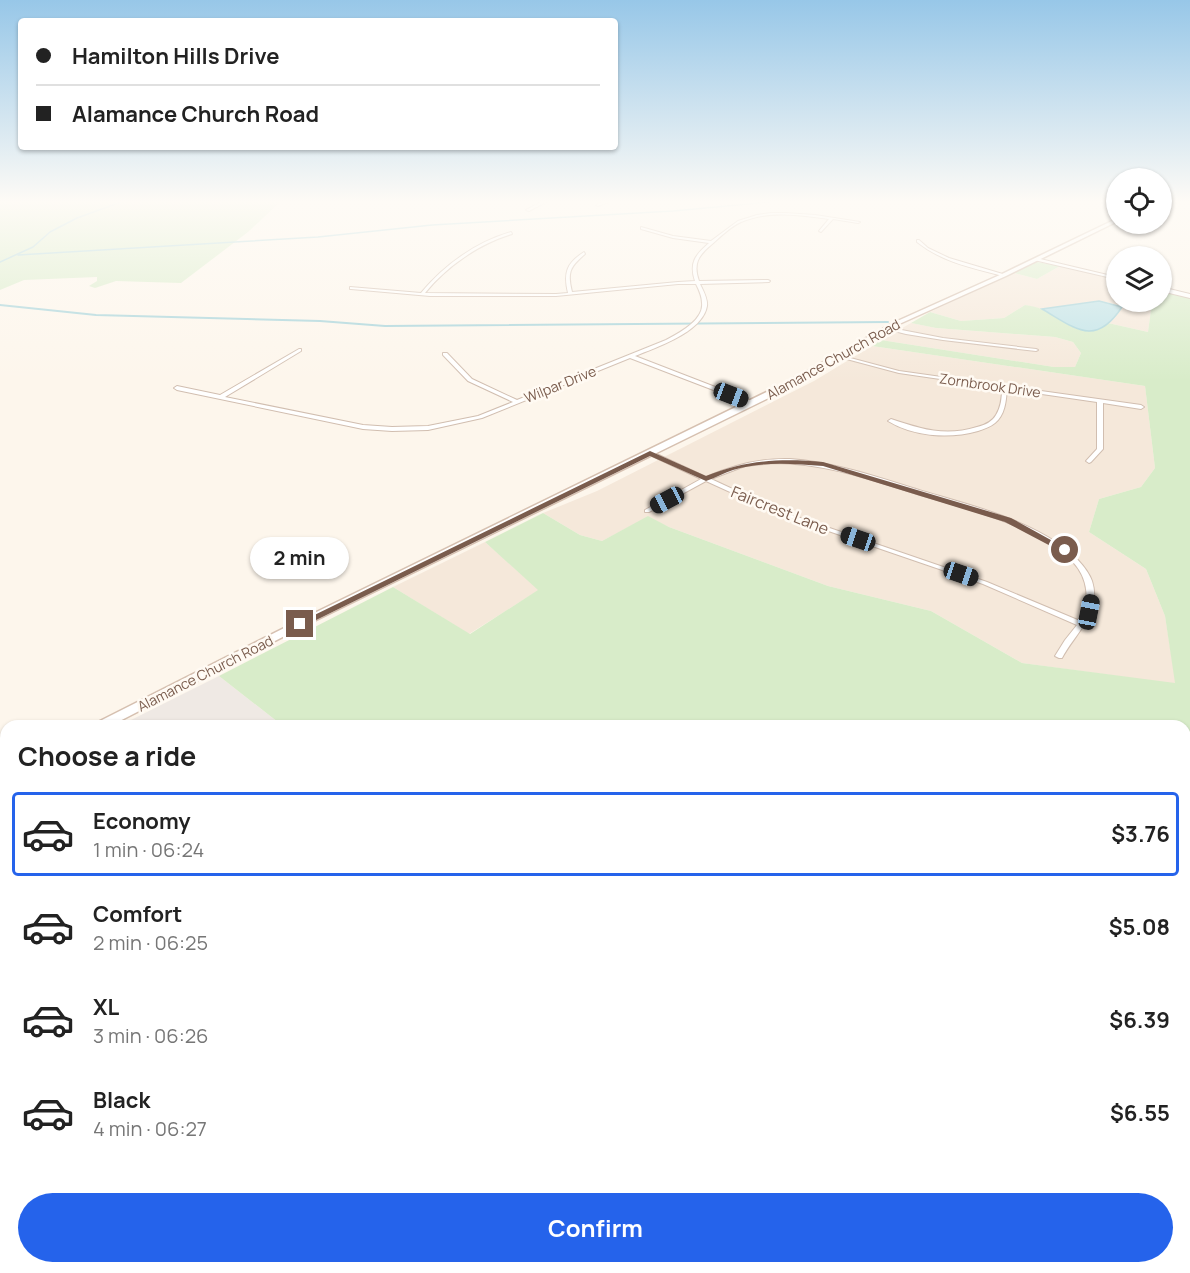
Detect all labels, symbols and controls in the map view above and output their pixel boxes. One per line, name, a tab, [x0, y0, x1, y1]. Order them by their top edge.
text: Hamilton Hills Drive	[72, 41, 279, 71]
text: Alamance Church Road	[72, 99, 319, 129]
map controls	[1106, 168, 1172, 312]
button: locate	[1106, 168, 1172, 234]
button: layers	[1106, 246, 1172, 312]
street label: Alamance Church Road	[763, 314, 903, 404]
street label: Wilpar Drive	[521, 361, 599, 407]
street label: Zornbrook Drive	[938, 368, 1042, 402]
car	[711, 380, 751, 410]
street label: Faircrest Lane	[728, 480, 832, 540]
car	[647, 484, 687, 516]
car	[838, 525, 878, 553]
route start	[1051, 536, 1078, 563]
callout: 2 min	[250, 537, 350, 579]
text: 2 min	[273, 544, 326, 571]
car	[941, 560, 981, 588]
car	[1077, 593, 1101, 631]
route end	[286, 610, 313, 637]
street label: Alamance Church Road	[134, 630, 276, 716]
text: Choose a ride	[18, 737, 196, 774]
text: Economy	[93, 806, 191, 836]
icon: car	[21, 807, 75, 861]
text: $3.76	[1111, 819, 1170, 849]
text: 1 min · 06:24	[93, 836, 204, 863]
text: Comfort	[93, 899, 182, 929]
icon: car	[21, 900, 75, 954]
text: $5.08	[1109, 912, 1170, 942]
text: 2 min · 06:25	[93, 929, 208, 956]
text: XL	[93, 992, 119, 1022]
icon: car	[21, 993, 75, 1047]
text: $6.39	[1109, 1005, 1170, 1035]
text: 3 min · 06:26	[93, 1022, 209, 1049]
text: Black	[93, 1085, 150, 1115]
icon: car	[21, 1086, 75, 1140]
text: $6.55	[1110, 1098, 1170, 1128]
text: 4 min · 06:27	[93, 1115, 207, 1142]
button: Confirm	[18, 1193, 1173, 1262]

